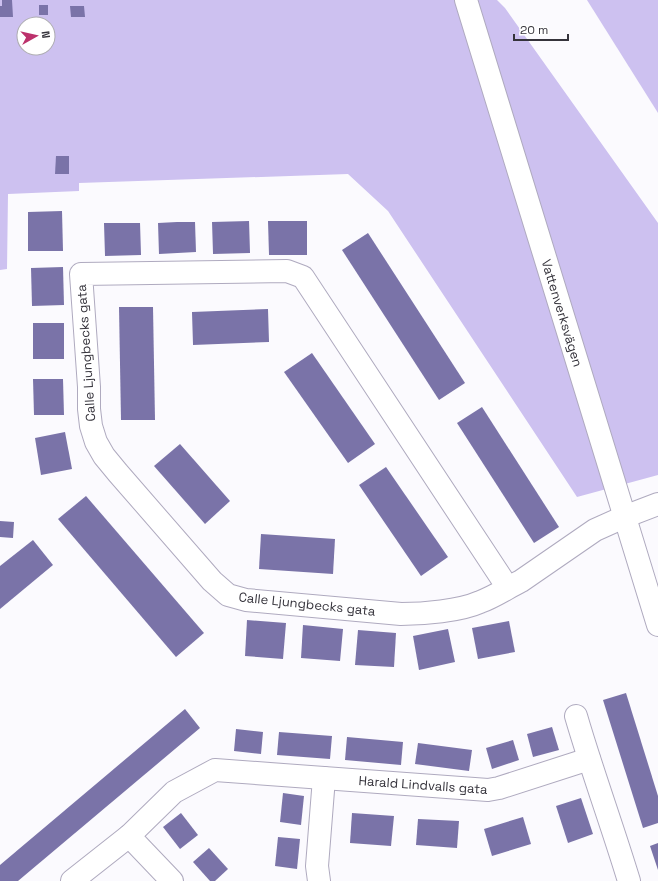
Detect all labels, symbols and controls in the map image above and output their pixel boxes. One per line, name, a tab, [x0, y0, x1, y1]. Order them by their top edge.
north arrow	[16, 16, 56, 56]
scale bar	[514, 16, 568, 42]
text: 20 m	[520, 22, 548, 38]
text: N	[38, 30, 53, 39]
street label: Vattenverksvägen	[538, 257, 586, 369]
street label: Calle Ljungbecks gata	[73, 283, 99, 422]
street label: Calle Ljungbecks gata	[238, 588, 377, 620]
street label: Harald Lindvalls gata	[358, 772, 489, 798]

